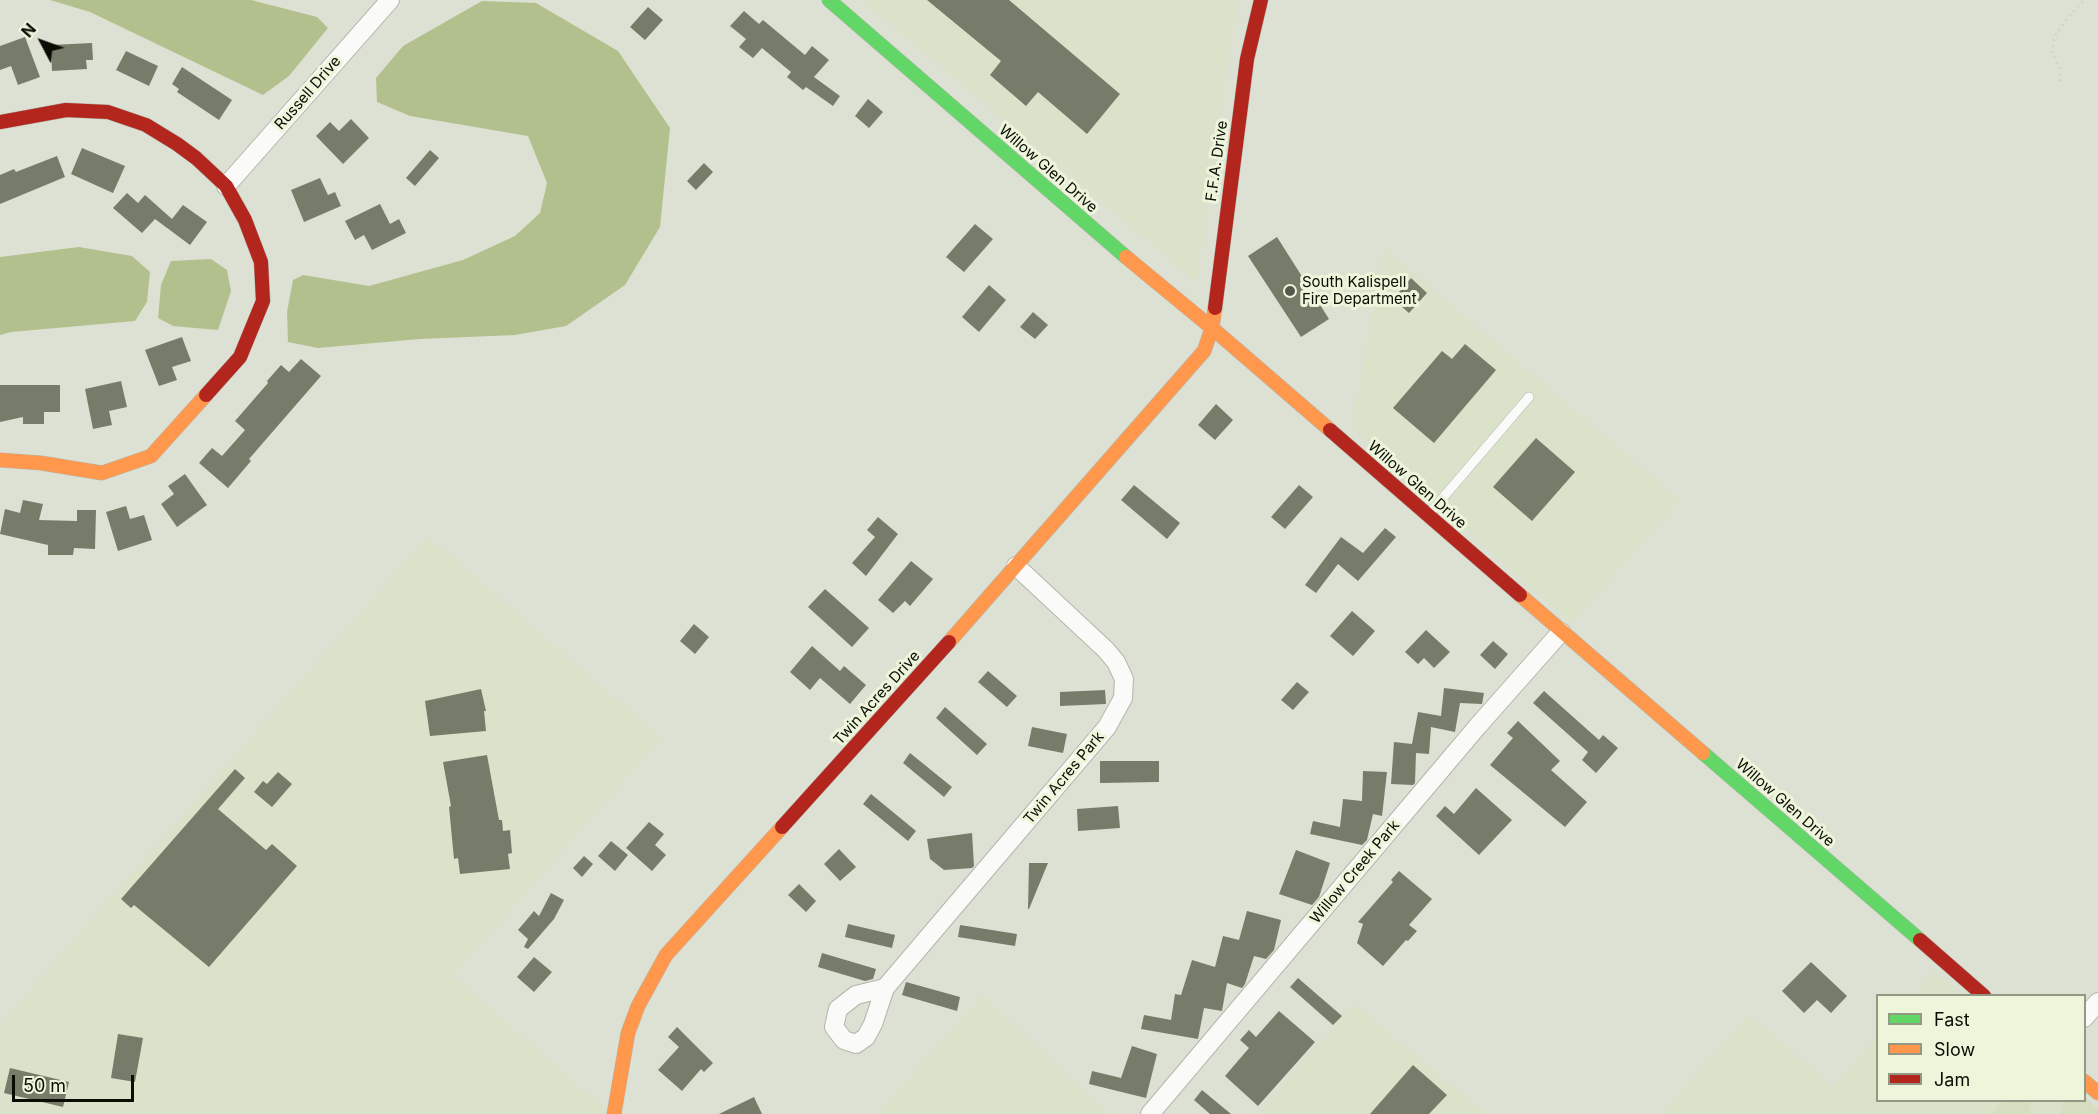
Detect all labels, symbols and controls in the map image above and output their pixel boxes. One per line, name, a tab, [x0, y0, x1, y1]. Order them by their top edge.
north arrow	[12, 12, 72, 72]
text: N	[17, 19, 40, 41]
street label: Russell Drive	[271, 52, 345, 134]
street label: F.F.A. Drive	[1202, 119, 1232, 203]
street label: Willow Glen Drive	[995, 121, 1101, 217]
place label: South Kalispell Fire Department	[1302, 273, 1417, 308]
marker: South Kalispell Fire Department	[1283, 284, 1297, 298]
street label: Willow Glen Drive	[1364, 437, 1470, 533]
street label: Twin Acres Drive	[830, 647, 924, 749]
street label: Twin Acres Park	[1020, 728, 1108, 828]
street label: Willow Glen Drive	[1732, 755, 1838, 851]
street label: Willow Creek Park	[1307, 817, 1403, 927]
legend	[1876, 994, 2086, 1102]
text: Fast	[1934, 1009, 1970, 1030]
text: Slow	[1934, 1039, 1975, 1060]
scale bar	[15, 1063, 136, 1101]
text: Jam	[1934, 1069, 1970, 1090]
text: 50 m	[23, 1075, 66, 1096]

